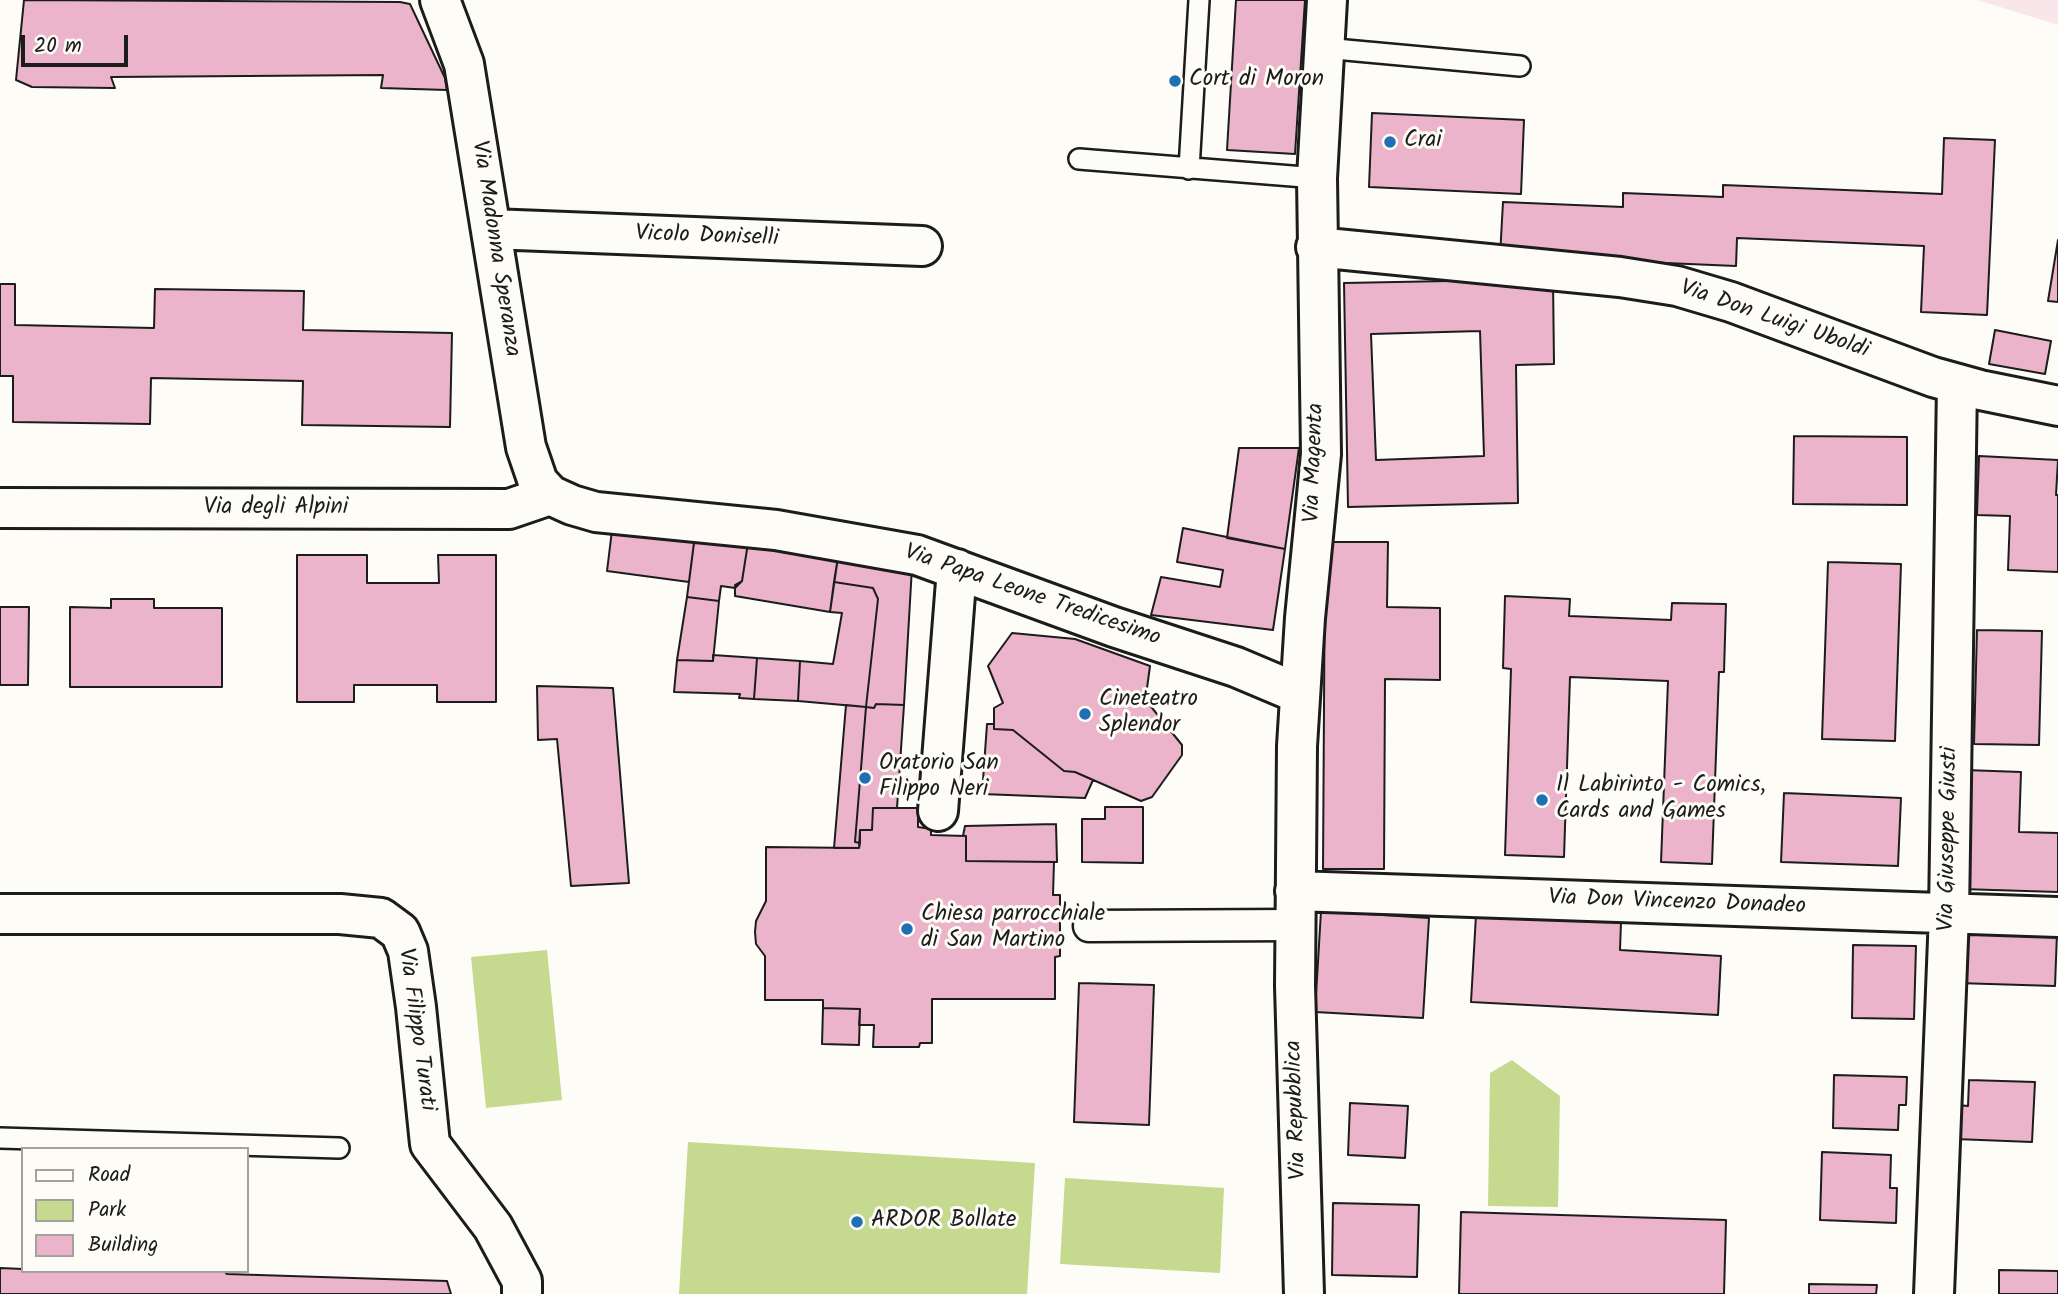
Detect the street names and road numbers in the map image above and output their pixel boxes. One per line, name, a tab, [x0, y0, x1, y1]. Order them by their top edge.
street label: Via Madonna Speranza	[463, 139, 525, 359]
street label: Vicolo Doniselli	[635, 222, 779, 254]
street label: Via Don Luigi Uboldi	[1676, 276, 1872, 366]
street label: Via Magenta	[1300, 403, 1332, 523]
street label: Via degli Alpini	[204, 495, 348, 523]
street label: Via Papa Leone Tredicesimo	[900, 540, 1164, 654]
street label: Via Giuseppe Giusti	[1935, 746, 1965, 932]
street label: Via Don Vincenzo Donadeo	[1548, 886, 1806, 922]
street label: Via Filippo Turati	[390, 947, 440, 1113]
street label: Via Repubblica	[1282, 1040, 1314, 1180]

